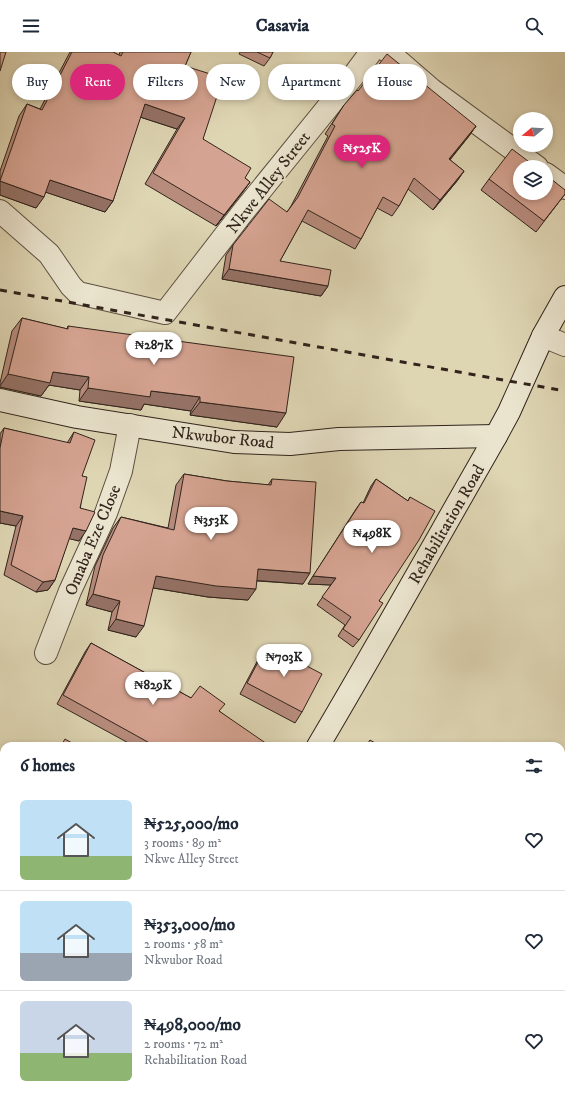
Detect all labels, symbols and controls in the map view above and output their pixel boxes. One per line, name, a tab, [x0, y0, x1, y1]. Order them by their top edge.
icon: menu	[20, 15, 42, 37]
text: Casavia	[256, 15, 309, 37]
icon: search	[523, 15, 545, 37]
chip: Buy	[12, 64, 62, 100]
chip: Rent	[70, 64, 125, 100]
chip: Filters	[133, 64, 198, 100]
chip: New	[206, 64, 260, 100]
chip: Apartment	[268, 64, 355, 100]
chip: House	[363, 64, 427, 100]
north arrow	[513, 112, 553, 152]
map controls	[513, 112, 553, 200]
street label: Nkwe Alley Street	[222, 127, 316, 238]
pin: ₦525K	[334, 135, 390, 169]
text: ₦525K	[343, 140, 381, 156]
button: layers	[513, 160, 553, 200]
pin: ₦287K	[126, 332, 182, 366]
text: ₦287K	[135, 337, 173, 353]
street label: Nkwubor Road	[171, 422, 276, 454]
street label: Rehabilitation Road	[404, 460, 490, 588]
street label: Omaba Eze Close	[60, 482, 126, 599]
pin: ₦353K	[183, 507, 239, 541]
text: ₦353K	[194, 512, 228, 528]
pin: ₦498K	[344, 520, 400, 554]
text: ₦498K	[353, 525, 392, 541]
pin: ₦703K	[256, 644, 312, 678]
text: ₦703K	[265, 649, 303, 665]
pin: ₦829K	[125, 672, 181, 706]
text: ₦829K	[134, 677, 172, 693]
text: 6 homes	[20, 755, 75, 777]
icon: filters	[523, 755, 545, 777]
text: ₦525,000/mo	[144, 813, 239, 835]
icon: home	[52, 816, 100, 864]
icon: heart	[523, 829, 545, 851]
text: 3 rooms · 89 m²	[144, 835, 221, 851]
text: Nkwe Alley Street	[144, 851, 239, 867]
text: ₦353,000/mo	[144, 914, 235, 936]
icon: home	[52, 917, 100, 965]
icon: heart	[523, 930, 545, 952]
text: 2 rooms · 58 m²	[144, 936, 223, 952]
text: Nkwubor Road	[144, 952, 223, 968]
text: ₦498,000/mo	[144, 1014, 241, 1036]
icon: home	[52, 1017, 100, 1065]
icon: heart	[523, 1030, 545, 1052]
text: 2 rooms · 72 m²	[144, 1036, 223, 1052]
text: Rehabilitation Road	[144, 1052, 247, 1068]

